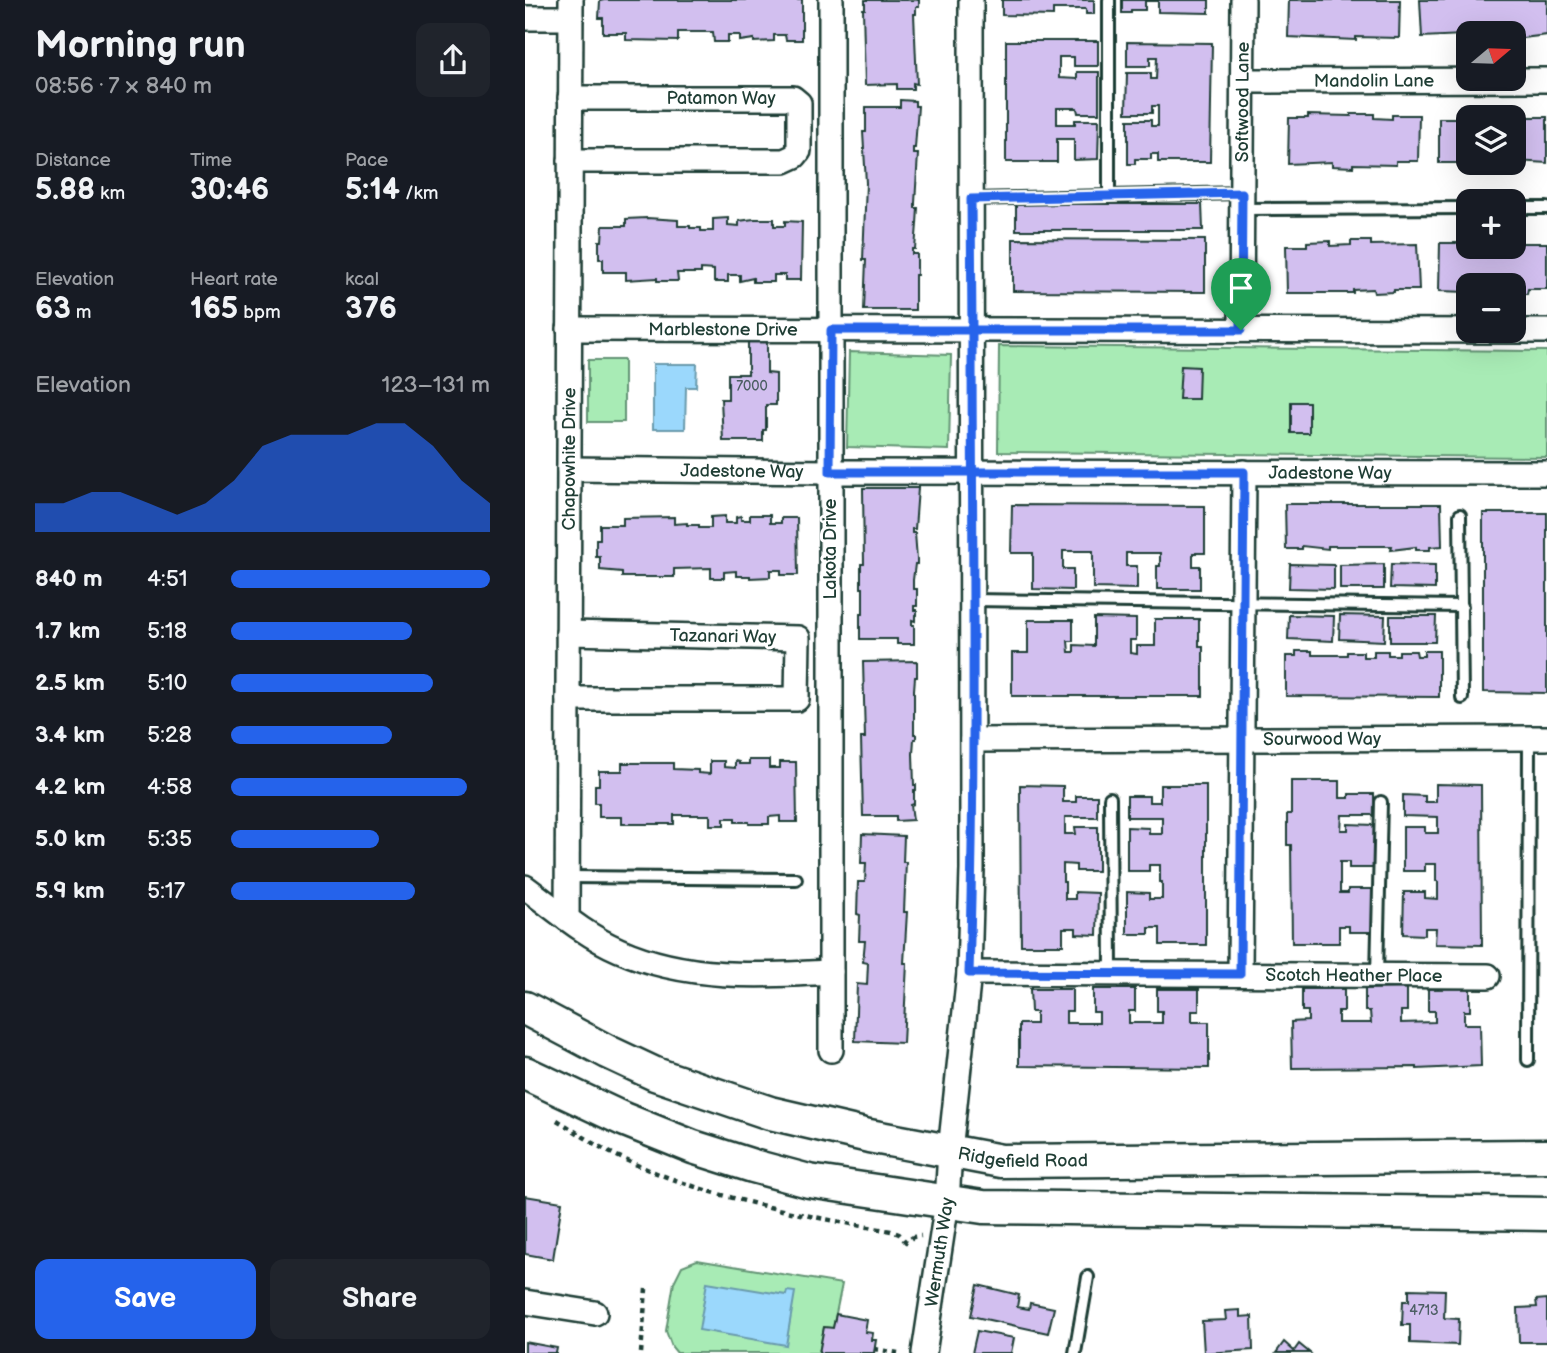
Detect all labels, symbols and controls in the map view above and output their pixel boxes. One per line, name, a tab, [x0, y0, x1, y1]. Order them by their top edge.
north arrow	[1456, 21, 1526, 91]
map controls	[1456, 21, 1526, 343]
text: Morning run	[35, 23, 246, 68]
button: share	[416, 23, 490, 97]
street label: Softwood Lane	[1232, 41, 1254, 162]
street label: Mandolin Lane	[1314, 70, 1435, 92]
text: 08:56 · 7 × 840 m	[35, 72, 212, 100]
street label: Patamon Way	[666, 88, 776, 109]
button: layers	[1456, 105, 1526, 175]
text: Distance	[35, 149, 111, 172]
text: Time	[190, 149, 232, 172]
text: Pace	[345, 149, 388, 172]
text: 5.88	[35, 172, 95, 208]
text: 30:46	[190, 172, 269, 208]
text: 5:14	[345, 172, 400, 208]
text: km	[95, 182, 125, 205]
text: /km	[400, 182, 439, 205]
button: +	[1456, 189, 1526, 259]
pin	[1211, 258, 1271, 330]
text: Elevation	[35, 268, 114, 291]
text: Heart rate	[190, 268, 278, 291]
text: kcal	[345, 268, 379, 291]
icon: arrive	[1222, 269, 1260, 307]
button: −	[1456, 273, 1526, 343]
text: 63	[35, 291, 71, 327]
text: 165	[190, 291, 238, 327]
text: 376	[345, 291, 397, 327]
text: m	[71, 301, 92, 324]
text: bpm	[238, 301, 281, 324]
street label: Marblestone Drive	[648, 319, 798, 340]
text: Elevation	[35, 371, 131, 399]
text: 123–131 m	[382, 371, 490, 399]
house number: 7000	[736, 378, 768, 395]
street label: Chapowhite Drive	[559, 387, 580, 530]
street label: Jadestone Way	[680, 460, 805, 483]
street label: Jadestone Way	[1268, 463, 1392, 484]
street label: Lakota Drive	[820, 498, 841, 599]
text: 840 m	[35, 565, 103, 593]
text: 4:51	[147, 565, 188, 593]
text: 1.7 km	[35, 617, 100, 645]
text: 5:18	[147, 617, 187, 645]
street label: Tazanari Way	[670, 625, 777, 648]
text: 2.5 km	[35, 669, 105, 697]
text: 5:10	[147, 669, 187, 697]
text: 3.4 km	[35, 721, 105, 749]
text: 5:28	[147, 721, 192, 749]
street label: Sourwood Way	[1263, 729, 1382, 750]
text: 4.2 km	[35, 773, 105, 801]
text: 4:58	[147, 773, 192, 801]
text: 5.0 km	[35, 825, 106, 853]
text: 5:35	[147, 825, 192, 853]
text: 5.9 km	[35, 877, 105, 905]
text: 5:17	[147, 877, 185, 905]
street label: Scotch Heather Place	[1265, 965, 1443, 987]
street label: Ridgefield Road	[956, 1143, 1088, 1173]
street label: Wermuth Way	[921, 1196, 958, 1309]
button: Save	[35, 1259, 256, 1339]
button: Share	[270, 1259, 490, 1339]
house number: 4713	[1409, 1302, 1439, 1319]

